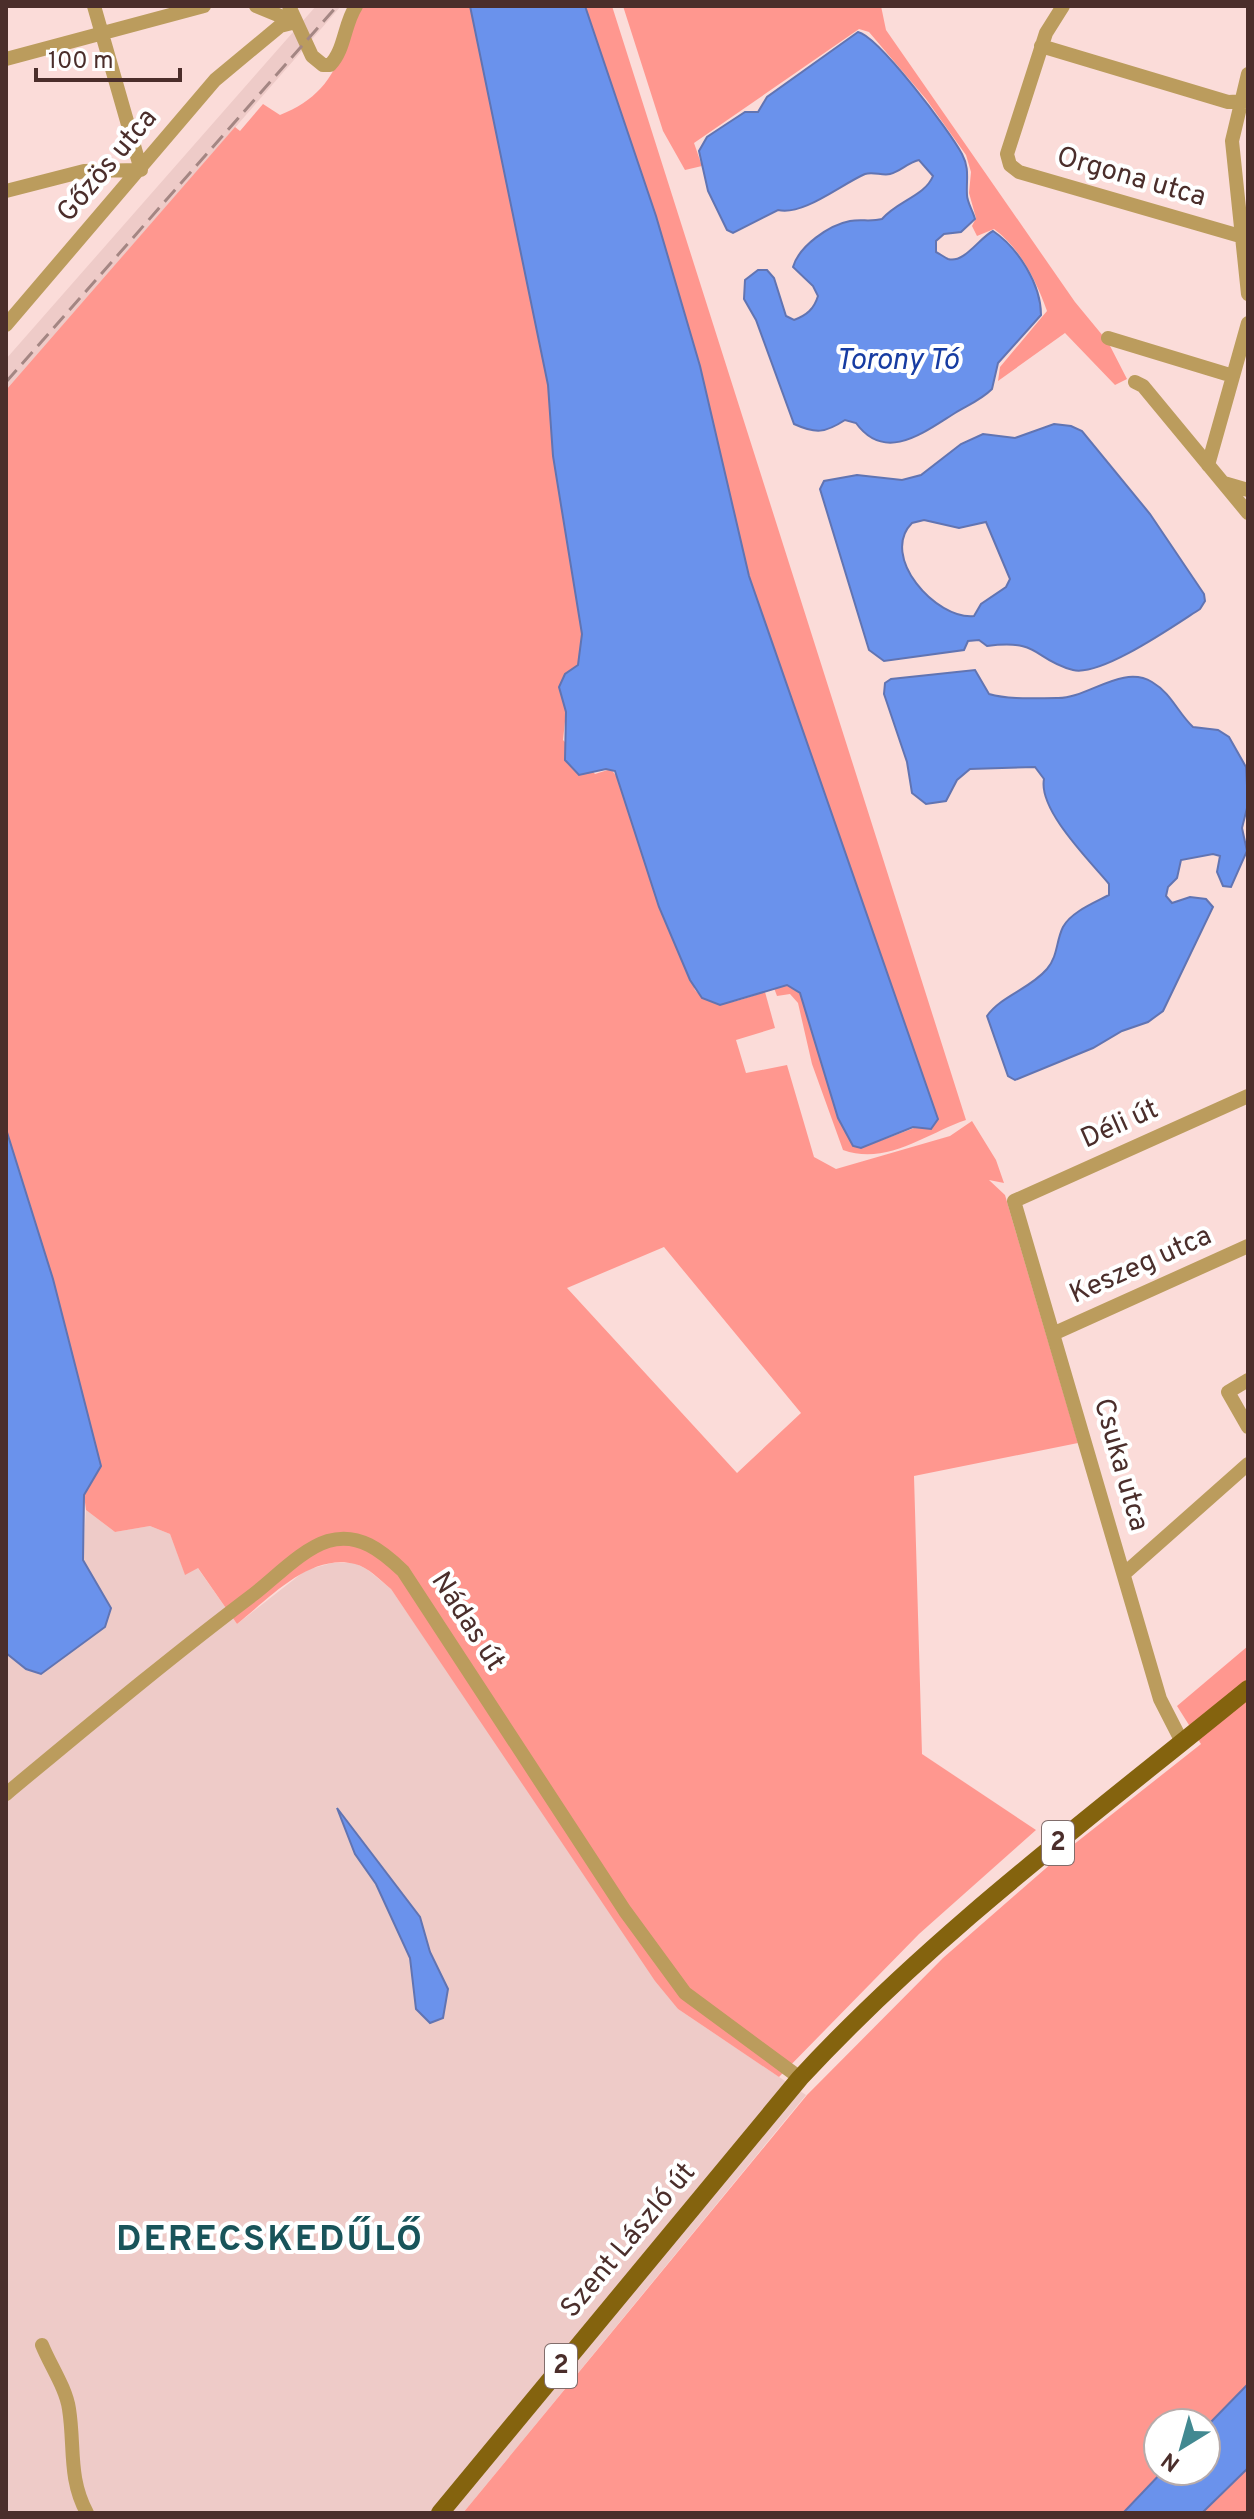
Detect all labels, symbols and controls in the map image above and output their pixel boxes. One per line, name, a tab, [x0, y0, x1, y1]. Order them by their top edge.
scale bar	[36, 32, 180, 82]
text: 100 m	[48, 47, 114, 77]
street label: Gőzös utca	[50, 102, 166, 230]
street label: Orgona utca	[1052, 140, 1210, 216]
water label: Torony Tó	[835, 343, 961, 380]
street label: Déli út	[1076, 1092, 1164, 1158]
street label: Keszeg utca	[1064, 1219, 1218, 1313]
street label: Csuka utca	[1084, 1394, 1156, 1536]
street label: Nádas út	[422, 1566, 512, 1678]
road number: 2	[1042, 1821, 1074, 1865]
street label: Szent László út	[554, 2156, 704, 2326]
district label: DERECSKEDŰLŐ	[116, 2216, 424, 2264]
road number: 2	[545, 2344, 577, 2388]
north arrow	[1142, 2407, 1222, 2487]
text: N	[1157, 2445, 1186, 2477]

